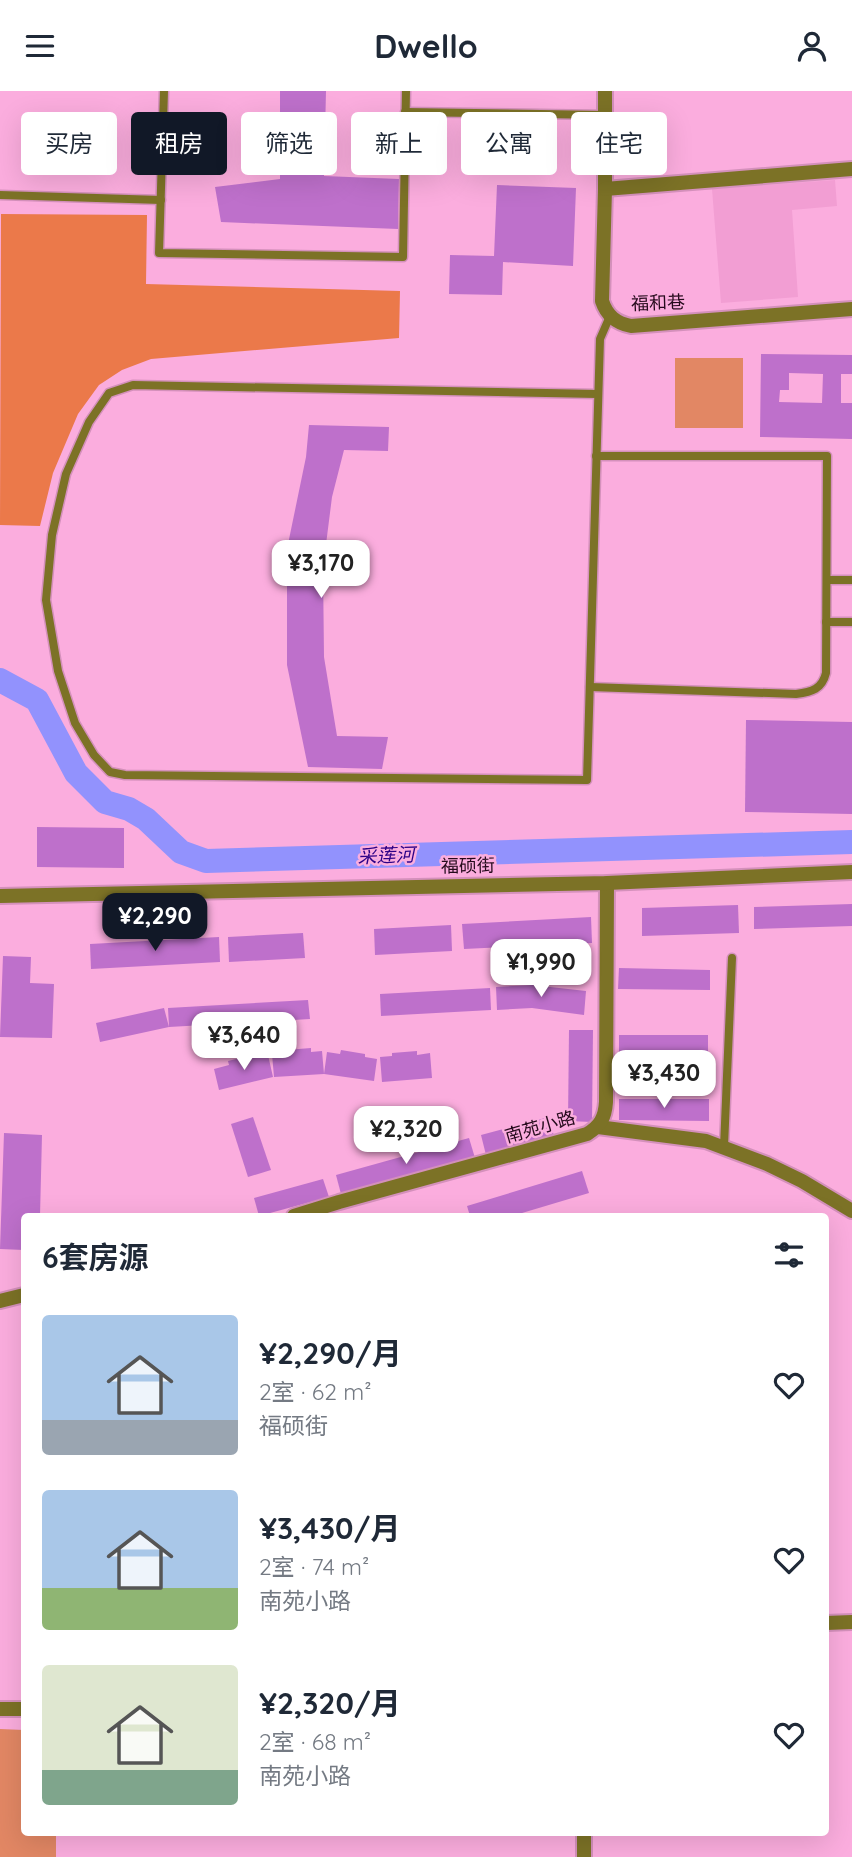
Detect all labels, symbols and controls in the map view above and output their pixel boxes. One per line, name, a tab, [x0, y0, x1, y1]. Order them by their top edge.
text: Dwello	[374, 26, 478, 66]
icon: menu	[21, 27, 59, 65]
icon: person	[793, 27, 831, 65]
chip: 买房	[21, 112, 117, 175]
chip: 租房	[131, 112, 227, 175]
chip: 筛选	[241, 112, 337, 175]
chip: 新上	[351, 112, 447, 175]
chip: 公寓	[461, 112, 557, 175]
chip: 住宅	[571, 112, 667, 175]
street label: 福和巷	[631, 290, 685, 315]
pin: ¥3,170	[264, 540, 378, 600]
text: ¥3,170	[288, 548, 354, 577]
water label: 采莲河	[357, 842, 419, 868]
street label: 福硕街	[441, 854, 495, 877]
pin: ¥2,290	[98, 893, 212, 953]
text: ¥2,290	[118, 901, 192, 930]
pin: ¥1,990	[484, 939, 598, 999]
text: ¥1,990	[506, 947, 576, 976]
pin: ¥3,640	[187, 1013, 301, 1072]
text: ¥3,640	[208, 1020, 280, 1049]
pin: ¥3,430	[607, 1051, 721, 1110]
text: ¥3,430	[628, 1058, 700, 1087]
street label: 南苑小路	[502, 1106, 578, 1147]
pin: ¥2,320	[349, 1107, 463, 1166]
text: ¥2,320	[370, 1114, 442, 1143]
icon: filters	[770, 1236, 808, 1274]
text: 6套房源	[42, 1238, 149, 1276]
text: ¥2,290/月	[259, 1334, 402, 1372]
icon: home	[98, 1343, 182, 1427]
icon: heart	[770, 1366, 808, 1404]
text: 2室 · 62 m²	[259, 1377, 371, 1406]
text: 福硕街	[259, 1411, 328, 1440]
text: ¥3,430/月	[259, 1509, 400, 1547]
icon: home	[98, 1518, 182, 1602]
icon: heart	[770, 1541, 808, 1579]
text: 2室 · 74 m²	[259, 1552, 369, 1581]
text: 南苑小路	[259, 1586, 351, 1615]
text: ¥2,320/月	[259, 1684, 401, 1722]
icon: home	[98, 1693, 182, 1777]
icon: heart	[770, 1716, 808, 1754]
text: 2室 · 68 m²	[259, 1727, 371, 1756]
text: 南苑小路	[259, 1761, 351, 1790]

